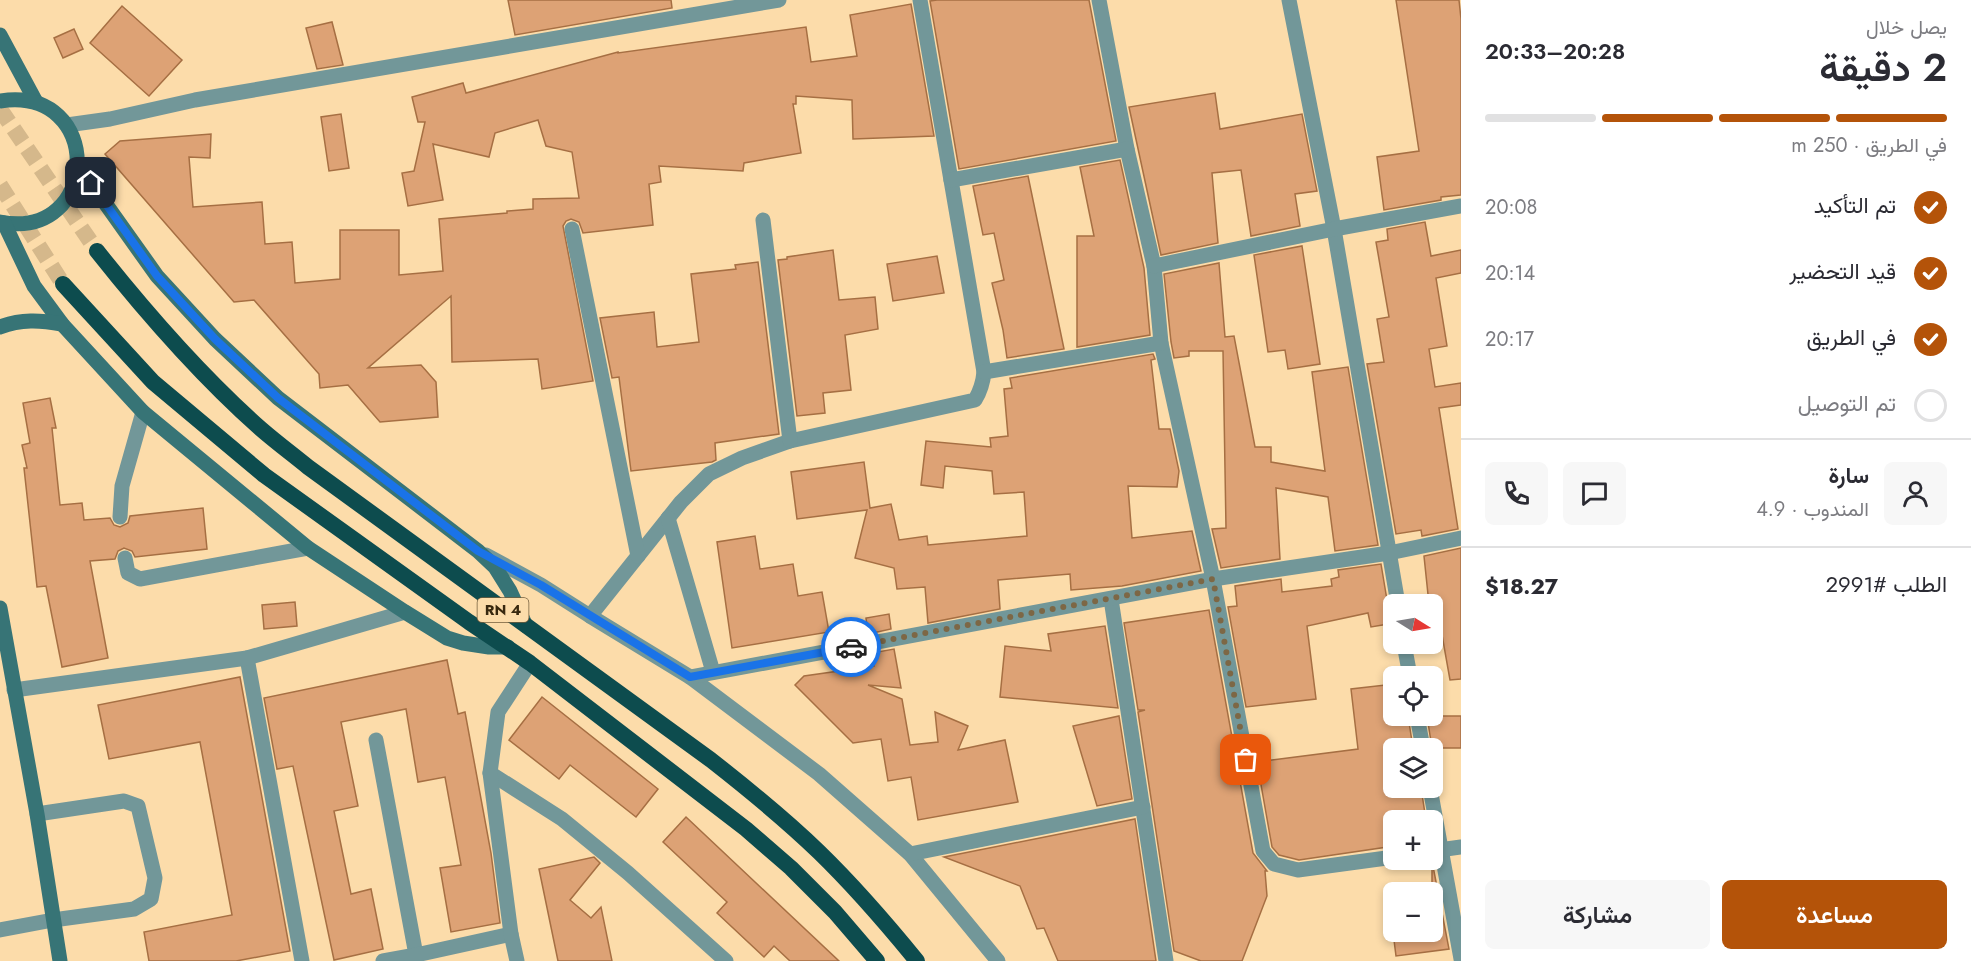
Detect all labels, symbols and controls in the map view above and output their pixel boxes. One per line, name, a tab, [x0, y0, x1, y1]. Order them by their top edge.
text: يصل خلال	[1866, 13, 1947, 42]
text: 20:28–20:33	[1485, 35, 1625, 67]
text: 2 دقيقة	[1819, 39, 1947, 96]
text: في الطريق · 250 m	[1791, 131, 1947, 160]
pin	[65, 157, 116, 208]
icon: home	[74, 166, 107, 199]
text: تم التأكيد	[1814, 189, 1896, 221]
icon: check	[1914, 191, 1947, 224]
text: 20:08	[1485, 193, 1537, 222]
text: قيد التحضير	[1789, 255, 1896, 287]
icon: check	[1914, 257, 1947, 290]
text: 20:14	[1485, 259, 1535, 288]
text: في الطريق	[1806, 321, 1896, 353]
icon: check	[1914, 323, 1947, 356]
text: 20:17	[1485, 325, 1534, 354]
text: تم التوصيل	[1798, 387, 1896, 419]
text: سارة	[1828, 459, 1869, 491]
button: phone	[1485, 462, 1548, 525]
button: chat	[1563, 462, 1626, 525]
button: person	[1884, 462, 1947, 525]
text: المندوب · 4.9	[1756, 495, 1869, 524]
text: الطلب #2991	[1826, 568, 1947, 600]
text: $18.27	[1485, 570, 1558, 602]
north arrow	[1383, 594, 1443, 654]
map controls	[1383, 594, 1443, 942]
road number: RN 4	[478, 598, 528, 622]
courier	[821, 617, 881, 677]
icon: car	[835, 631, 868, 664]
button: locate	[1383, 666, 1443, 726]
pin	[1220, 734, 1271, 785]
button: layers	[1383, 738, 1443, 798]
icon: bag	[1229, 743, 1262, 776]
button: +	[1383, 810, 1443, 870]
button: مشاركة	[1485, 880, 1710, 949]
button: مساعدة	[1722, 880, 1947, 949]
button: −	[1383, 882, 1443, 942]

